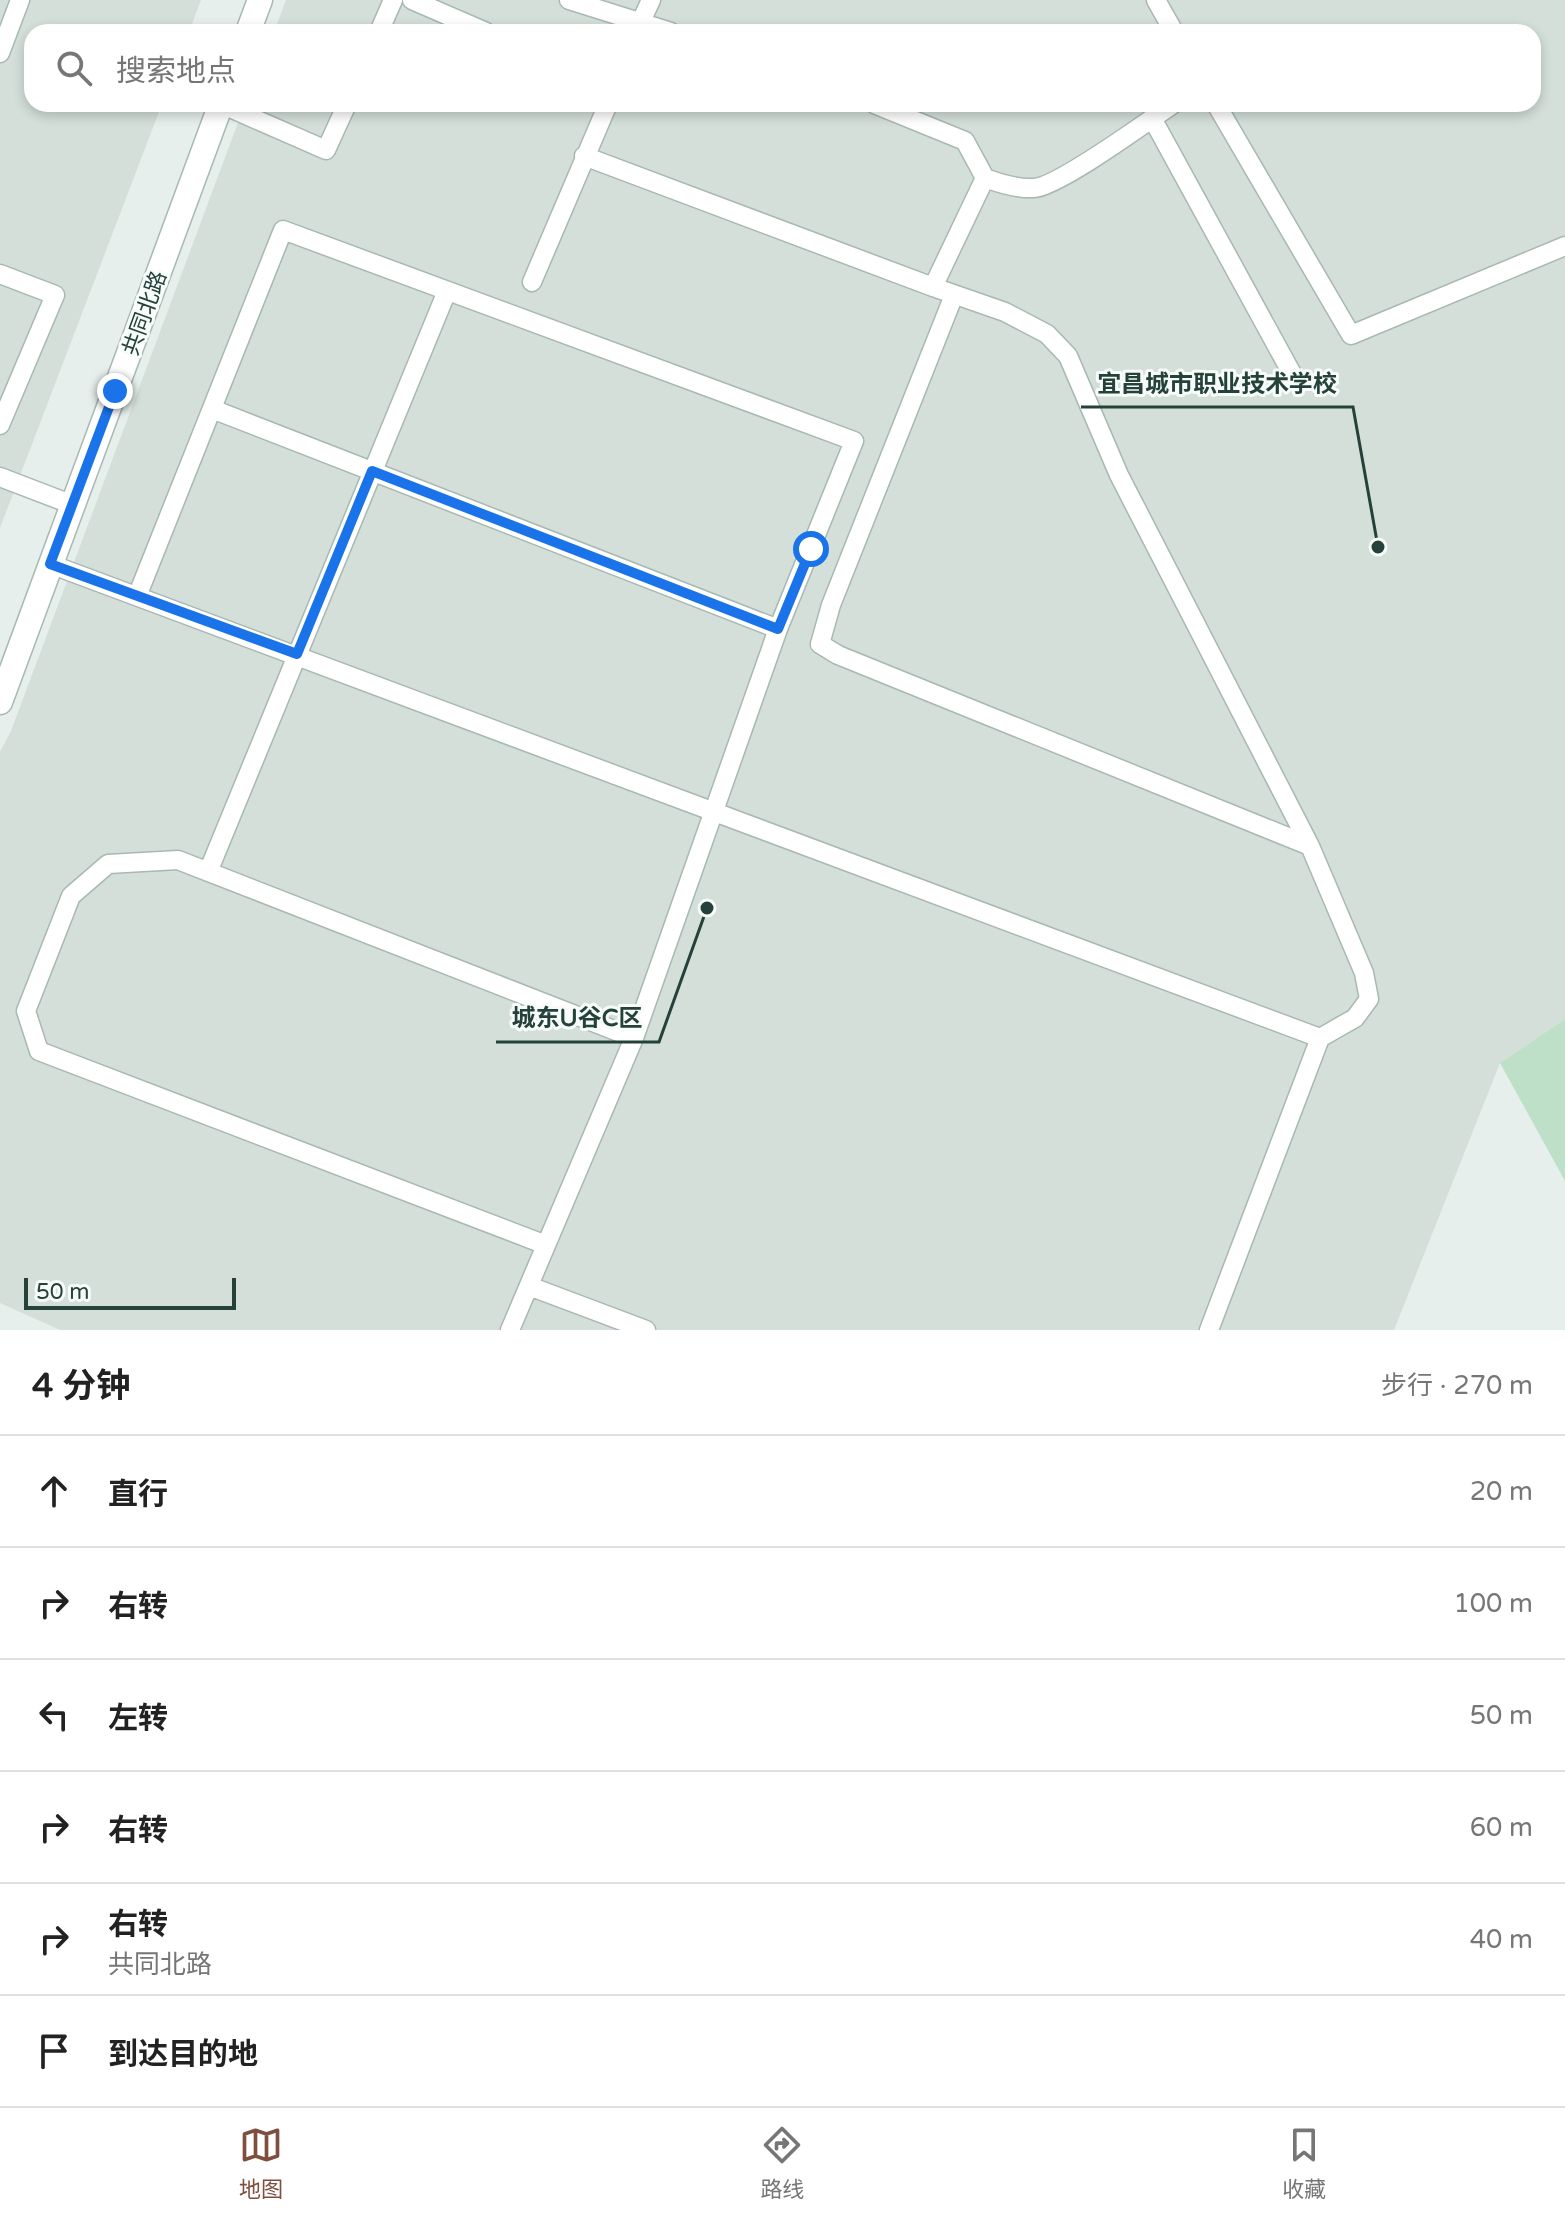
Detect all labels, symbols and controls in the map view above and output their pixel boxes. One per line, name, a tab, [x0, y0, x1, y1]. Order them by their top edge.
search box	[24, 24, 1541, 112]
icon: search	[52, 46, 96, 90]
text: 搜索地点	[116, 53, 236, 90]
street label: 共同北路	[118, 268, 172, 359]
callout: 宜昌城市职业技术学校	[1081, 359, 1353, 407]
text: 宜昌城市职业技术学校	[1097, 370, 1337, 399]
route end	[97, 373, 133, 409]
route start	[793, 531, 829, 567]
callout: 城东U谷C区	[496, 994, 659, 1042]
text: 城东U谷C区	[512, 1004, 642, 1033]
scale bar	[24, 1274, 236, 1310]
text: 50 m	[36, 1279, 90, 1305]
text: 4 分钟	[32, 1366, 130, 1407]
text: 步行 · 270 m	[1381, 1370, 1533, 1401]
icon: ahead	[32, 1469, 76, 1513]
text: 直行	[108, 1476, 168, 1513]
text: 20 m	[1470, 1476, 1533, 1507]
icon: right	[32, 1581, 76, 1625]
text: 右转	[108, 1588, 168, 1625]
text: 100 m	[1453, 1588, 1533, 1619]
icon: left	[32, 1693, 76, 1737]
text: 左转	[108, 1700, 168, 1737]
text: 50 m	[1470, 1700, 1533, 1731]
icon: right	[32, 1805, 76, 1849]
text: 右转	[108, 1812, 168, 1849]
text: 60 m	[1470, 1812, 1533, 1843]
text: 右转	[108, 1906, 168, 1943]
icon: right	[32, 1917, 76, 1961]
text: 40 m	[1470, 1924, 1533, 1955]
text: 共同北路	[108, 1949, 212, 1980]
icon: arrive	[32, 2029, 76, 2073]
text: 到达目的地	[108, 2036, 258, 2073]
tab: 地图	[239, 2123, 283, 2203]
tab: 路线	[760, 2123, 804, 2203]
tab: 收藏	[1282, 2123, 1326, 2203]

